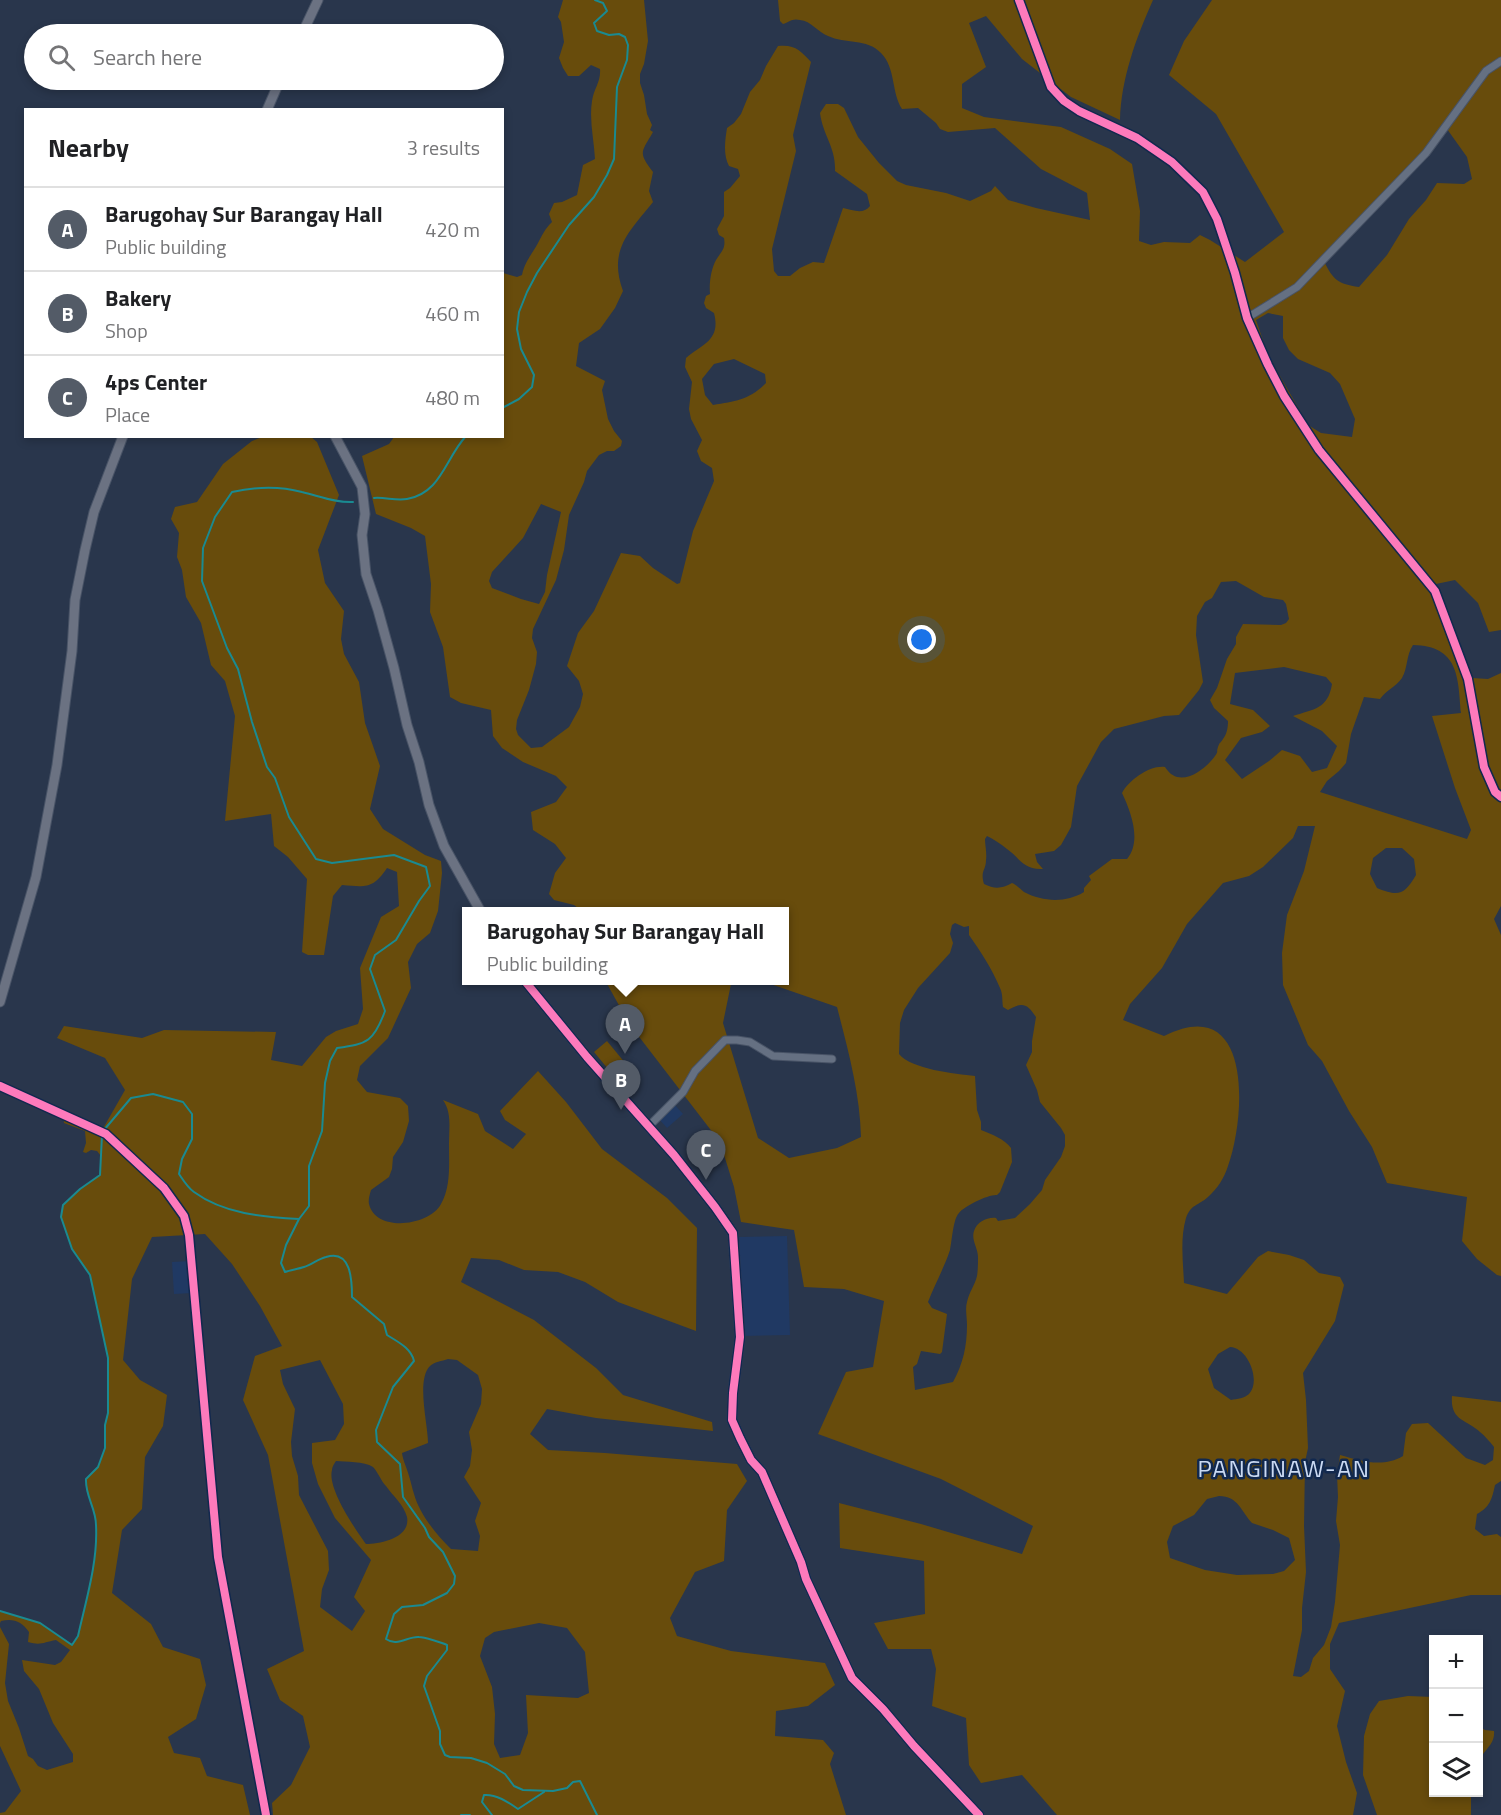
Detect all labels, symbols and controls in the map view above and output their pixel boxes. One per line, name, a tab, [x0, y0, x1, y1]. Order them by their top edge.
search box	[24, 24, 504, 90]
text: Search here	[93, 40, 202, 74]
icon: search	[45, 41, 78, 74]
text: Nearby	[48, 128, 129, 167]
text: 3 results	[407, 132, 480, 163]
text: Barugohay Sur Barangay Hall	[105, 197, 383, 231]
text: A	[61, 214, 74, 245]
text: 420 m	[425, 214, 480, 245]
text: Public building	[105, 231, 226, 262]
text: Bakery	[105, 281, 171, 315]
text: B	[61, 298, 74, 329]
text: 460 m	[425, 298, 480, 329]
text: Shop	[105, 315, 148, 346]
text: 4ps Center	[105, 365, 207, 399]
text: C	[62, 382, 73, 413]
text: 480 m	[425, 382, 480, 413]
text: Place	[105, 399, 150, 430]
your location	[907, 625, 936, 654]
popup	[462, 907, 789, 985]
text: Barugohay Sur Barangay Hall	[487, 914, 764, 948]
text: Public building	[487, 948, 608, 979]
pin: A	[606, 1004, 644, 1054]
pin: B	[602, 1060, 640, 1110]
pin: C	[686, 1130, 726, 1180]
district label: PANGINAW-AN	[1198, 1450, 1370, 1486]
map controls	[1429, 1635, 1483, 1797]
button: +	[1429, 1635, 1483, 1689]
button: −	[1429, 1689, 1483, 1743]
button: layers	[1429, 1743, 1483, 1797]

